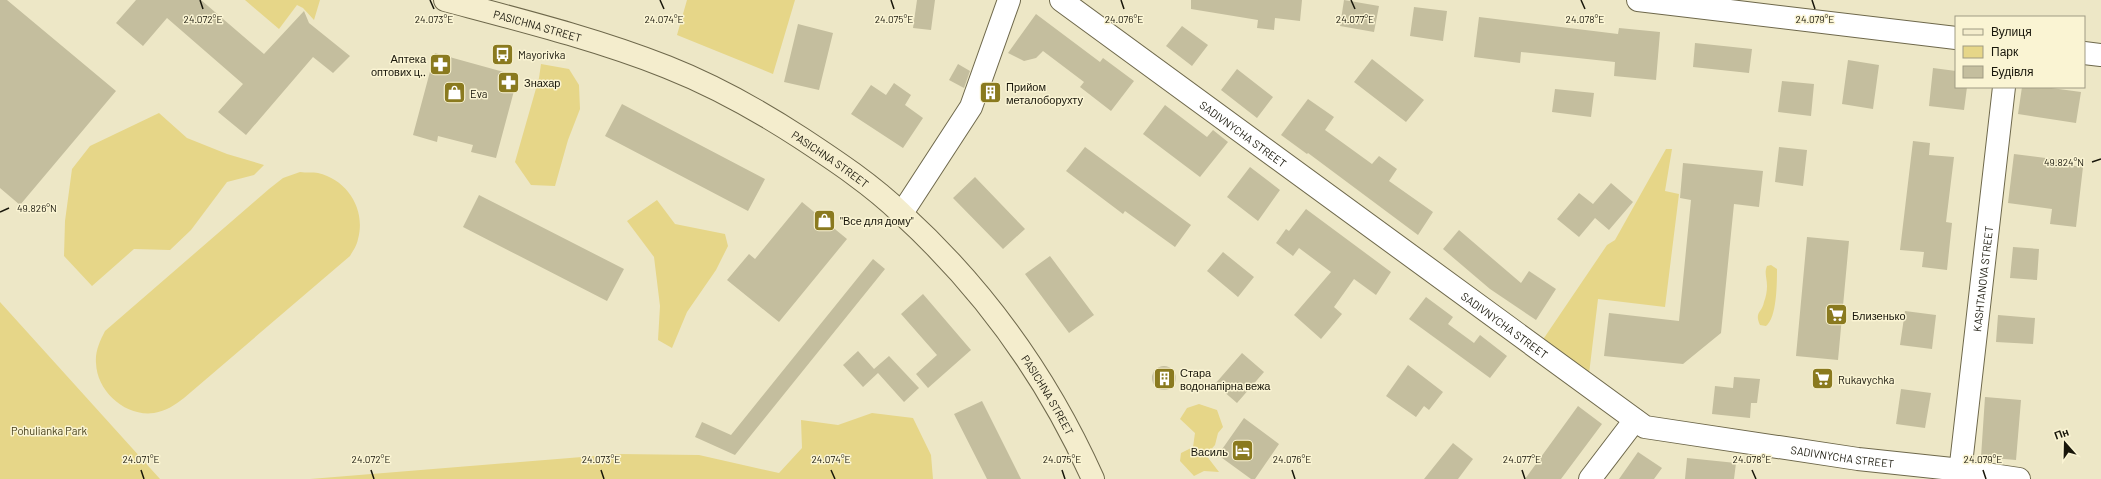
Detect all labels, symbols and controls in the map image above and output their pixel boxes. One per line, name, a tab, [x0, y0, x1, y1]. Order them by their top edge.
street label: PASICHNA STREET	[492, 7, 583, 44]
text: 24.072°E	[184, 13, 222, 25]
text: 24.073°E	[415, 13, 453, 25]
text: 24.074°E	[644, 13, 684, 25]
text: 24.075°E	[875, 13, 913, 25]
text: 24.076°E	[1105, 13, 1143, 25]
text: 24.077°E	[1336, 13, 1374, 25]
text: 24.078°E	[1566, 13, 1604, 25]
text: 24.079°E	[1796, 13, 1834, 25]
legend	[1955, 16, 2085, 88]
text: Вулиця	[1991, 24, 2032, 39]
bus stop icon: Mayorivka	[490, 41, 516, 67]
text: Парк	[1991, 44, 2019, 59]
place label: Mayorivka	[518, 48, 565, 61]
pharmacy icon: Аптека оптових ц‥	[428, 51, 454, 77]
place label: Аптека оптових ц‥	[371, 52, 427, 78]
text: Будівля	[1991, 64, 2033, 79]
pharmacy icon: Знахар	[496, 69, 522, 95]
place label: Знахар	[524, 76, 560, 89]
building icon: Прийом металоборухту	[978, 79, 1004, 105]
shop icon: Eva	[442, 80, 468, 106]
place label: Прийом металоборухту	[1006, 80, 1083, 106]
place label: Eva	[470, 87, 487, 100]
street label: SADIVNYCHA STREET	[1198, 97, 1289, 169]
street label: PASICHNA STREET	[790, 127, 872, 190]
text: 49.824°N	[2044, 156, 2084, 168]
text: 49.826°N	[17, 202, 57, 214]
shop icon: "Все для дому"	[811, 207, 837, 233]
place label: "Все для дому"	[840, 214, 914, 227]
street label: KASHTANOVA STREET	[1970, 225, 1995, 332]
street label: SADIVNYCHA STREET	[1459, 289, 1551, 361]
supermarket icon: Близенько	[1824, 302, 1850, 328]
place label: Близенько	[1852, 309, 1906, 322]
street label: PASICHNA STREET	[1020, 352, 1077, 437]
building icon: Стара водонапірна вежа	[1151, 365, 1177, 391]
place label: Стара водонапірна вежа	[1180, 366, 1271, 392]
supermarket icon: Rukavychka	[1810, 366, 1836, 392]
place label: Rukavychka	[1838, 373, 1894, 386]
north arrow	[2045, 423, 2085, 463]
park label: Pohulianka Park	[11, 424, 87, 437]
text: Пн	[2052, 425, 2070, 442]
hotel icon: Василь	[1230, 438, 1256, 464]
street label: SADIVNYCHA STREET	[1790, 442, 1895, 469]
place label: Василь	[1191, 445, 1228, 458]
text: 24.071°E	[122, 453, 160, 465]
text: 24.072°E	[352, 453, 390, 465]
text: 24.073°E	[582, 453, 620, 465]
text: 24.074°E	[811, 453, 851, 465]
text: 24.075°E	[1043, 453, 1081, 465]
text: 24.076°E	[1273, 453, 1311, 465]
text: 24.077°E	[1503, 453, 1541, 465]
text: 24.078°E	[1733, 453, 1771, 465]
text: 24.079°E	[1964, 453, 2002, 465]

